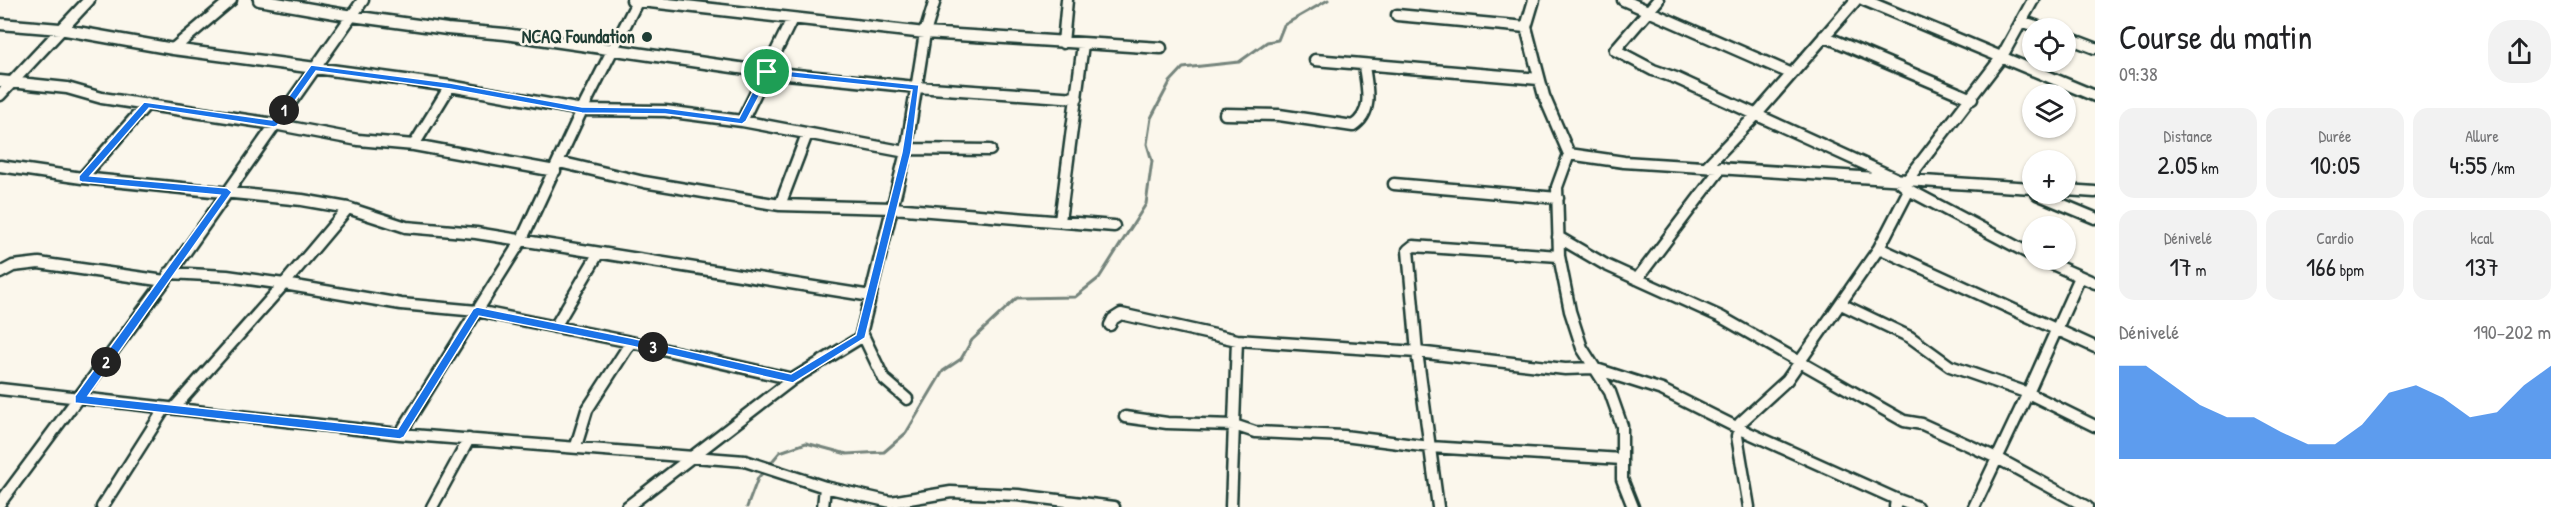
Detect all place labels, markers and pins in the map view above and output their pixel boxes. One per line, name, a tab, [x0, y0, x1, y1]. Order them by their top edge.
place label: NCAQ Foundation	[522, 24, 635, 49]
marker: NCAQ Foundation	[640, 30, 654, 44]
pin	[741, 46, 792, 97]
pin: 1	[269, 95, 299, 125]
pin: 3	[638, 332, 668, 362]
pin: 2	[91, 347, 121, 377]

